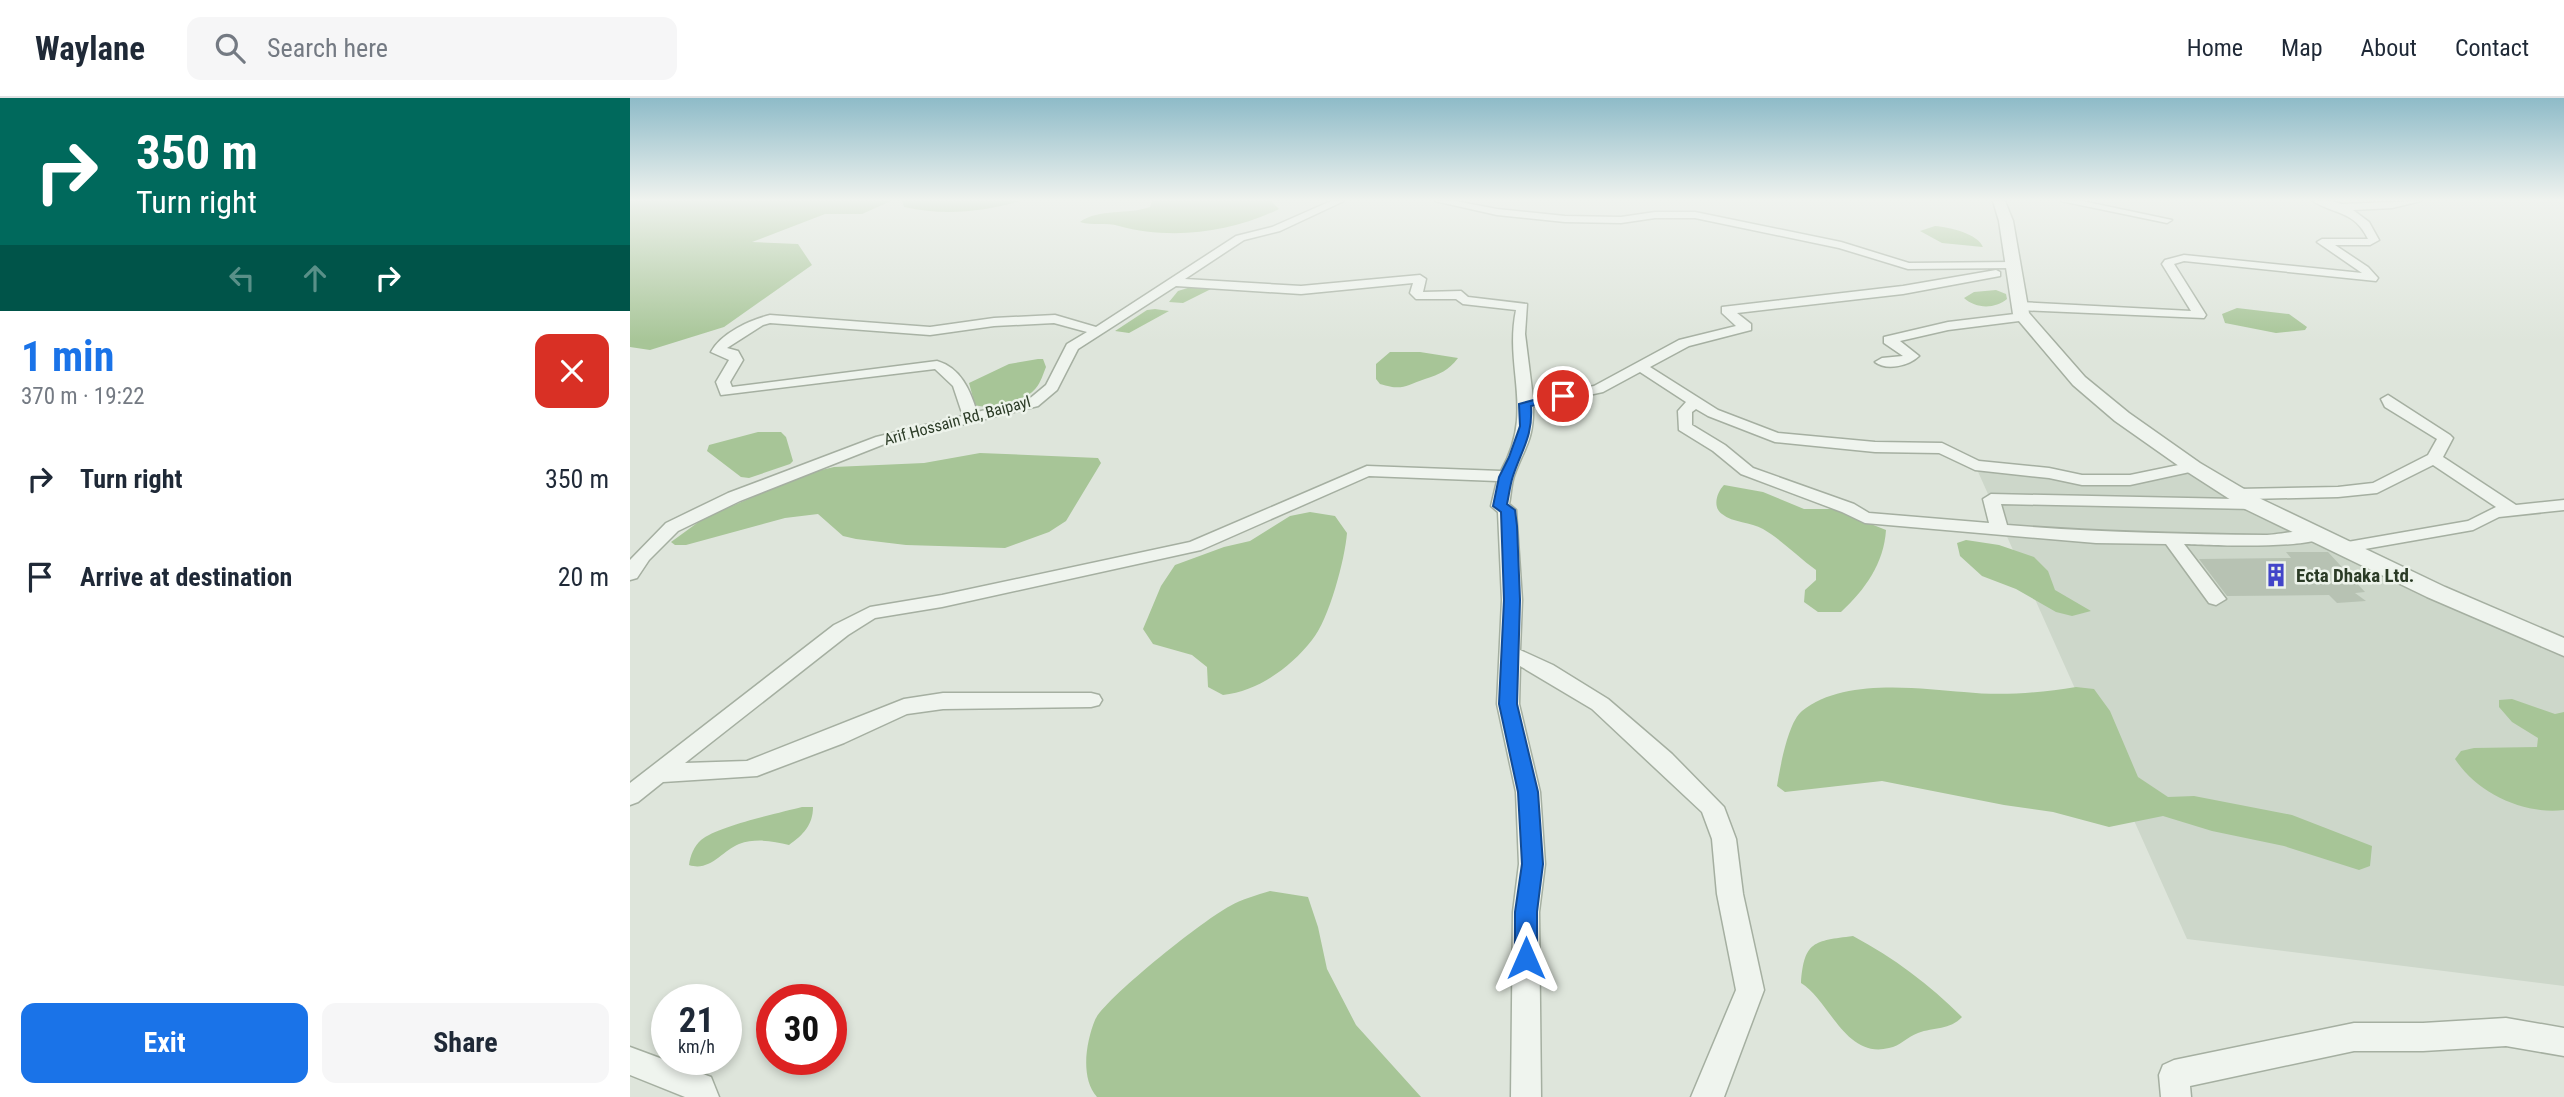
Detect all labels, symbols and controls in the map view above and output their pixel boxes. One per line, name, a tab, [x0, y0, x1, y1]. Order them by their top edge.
search box	[187, 17, 677, 80]
text: Waylane	[35, 29, 145, 68]
icon: search	[211, 29, 249, 67]
text: Search here	[267, 33, 388, 63]
text: Home	[2187, 34, 2243, 62]
text: Map	[2281, 34, 2323, 62]
text: About	[2361, 34, 2417, 62]
text: Contact	[2455, 34, 2529, 62]
text: 350 m	[136, 124, 258, 181]
icon: right	[21, 126, 112, 217]
text: Turn right	[136, 183, 257, 221]
icon: left	[223, 259, 261, 297]
icon: ahead	[296, 259, 334, 297]
icon: right	[369, 259, 407, 297]
text: 1 min	[21, 332, 114, 381]
button: close	[535, 334, 609, 408]
pin	[1533, 366, 1593, 426]
icon: arrive	[1544, 377, 1582, 415]
text: 370 m · 19:22	[21, 383, 145, 410]
street label: Arif Hossain Rd, Baipayl	[882, 392, 1032, 449]
icon: right	[21, 460, 59, 498]
text: Turn right	[80, 464, 182, 494]
text: 350 m	[545, 464, 609, 494]
icon: arrive	[21, 558, 59, 596]
building icon: Ecta Dhaka Ltd.	[2262, 561, 2290, 589]
text: Arrive at destination	[80, 562, 292, 592]
text: 20 m	[558, 562, 609, 592]
place label: Ecta Dhaka Ltd.	[2296, 564, 2414, 587]
position arrow	[1489, 921, 1563, 995]
speed limit sign: 30	[756, 984, 847, 1075]
text: 21	[679, 1000, 714, 1041]
button: Exit	[21, 1003, 308, 1083]
button: Share	[322, 1003, 609, 1083]
text: km/h	[678, 1036, 715, 1057]

